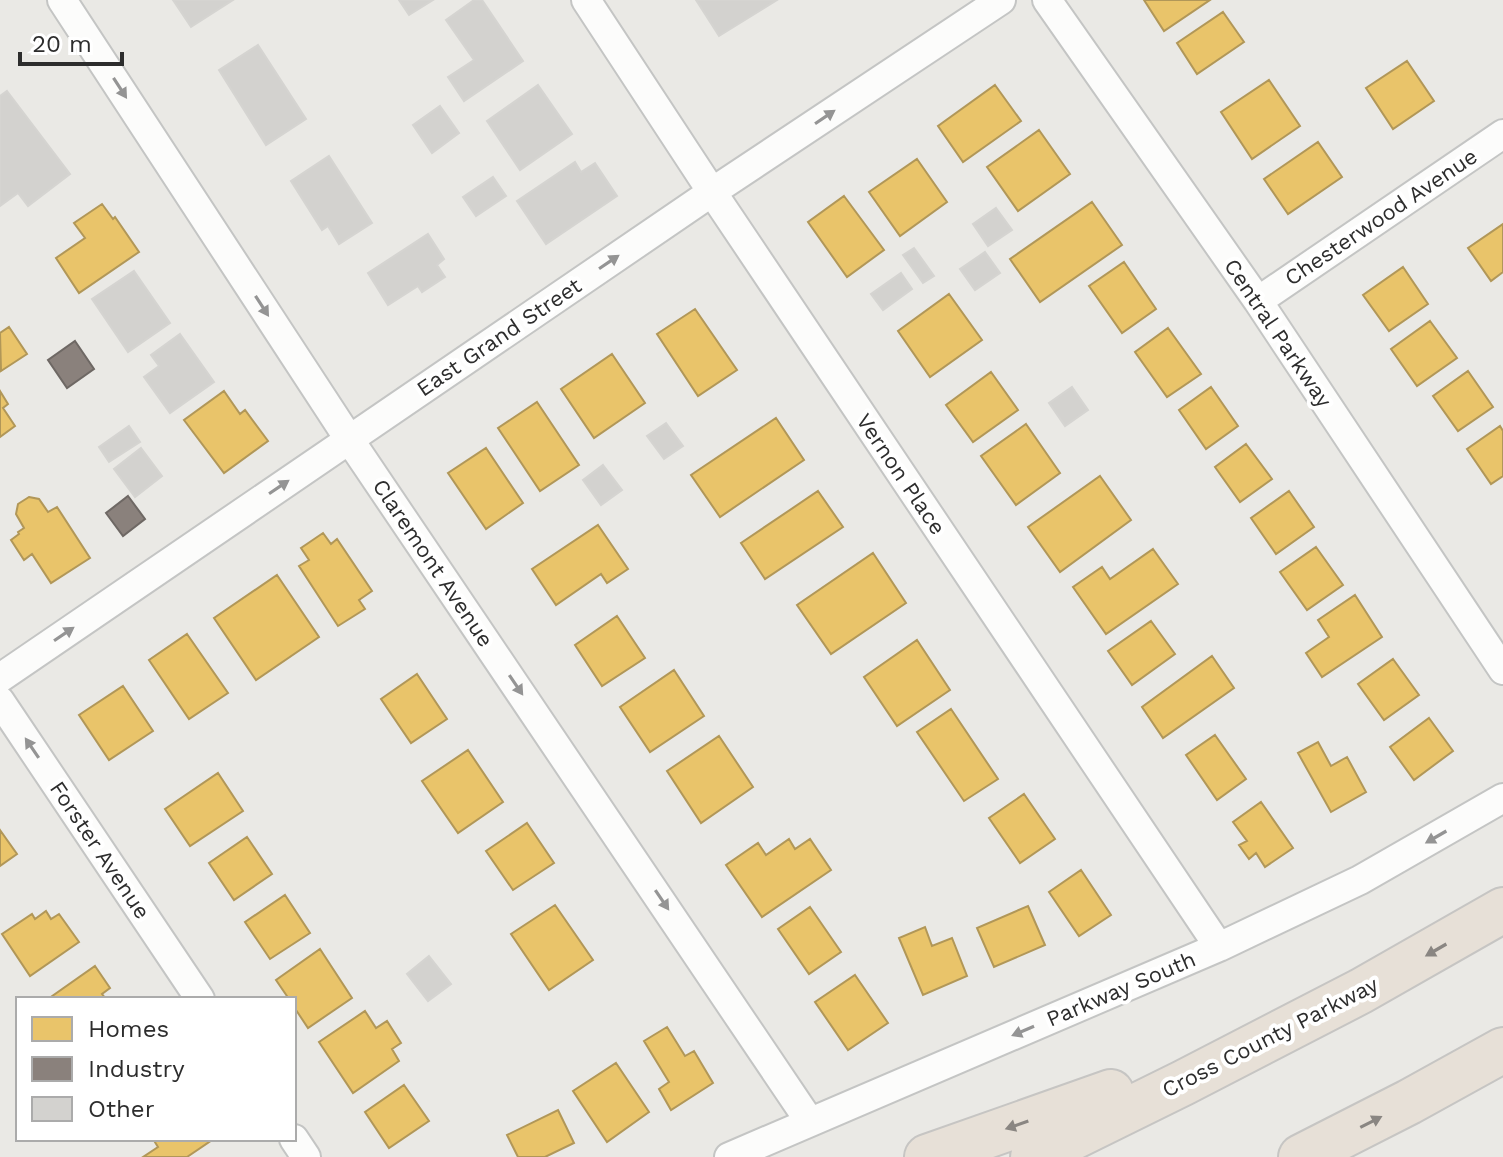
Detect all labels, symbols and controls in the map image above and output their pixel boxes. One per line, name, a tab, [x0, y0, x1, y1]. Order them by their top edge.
scale bar	[20, 16, 122, 66]
text: 20 m	[32, 30, 92, 58]
one-way arrow	[113, 78, 128, 99]
one-way arrow	[814, 110, 836, 125]
street label: Chesterwood Avenue	[1280, 143, 1482, 291]
street label: Central Parkway	[1219, 254, 1337, 413]
one-way arrow	[599, 255, 620, 270]
street label: East Grand Street	[412, 273, 586, 401]
one-way arrow	[255, 295, 269, 317]
street label: Vernon Place	[851, 409, 951, 539]
street label: Claremont Avenue	[368, 474, 498, 652]
one-way arrow	[268, 480, 289, 495]
one-way arrow	[54, 627, 75, 642]
one-way arrow	[508, 674, 523, 696]
one-way arrow	[24, 738, 39, 759]
street label: Forster Avenue	[45, 777, 155, 923]
one-way arrow	[1424, 830, 1447, 844]
one-way arrow	[654, 890, 669, 911]
one-way arrow	[1425, 943, 1447, 957]
street label: Parkway South	[1043, 946, 1199, 1032]
street label: Cross County Parkway	[1158, 971, 1383, 1102]
legend	[16, 997, 296, 1141]
text: Homes	[88, 1015, 169, 1043]
one-way arrow	[1011, 1024, 1035, 1037]
text: Industry	[88, 1055, 185, 1083]
text: Other	[88, 1095, 155, 1123]
one-way arrow	[1359, 1115, 1382, 1129]
one-way arrow	[1004, 1120, 1028, 1132]

